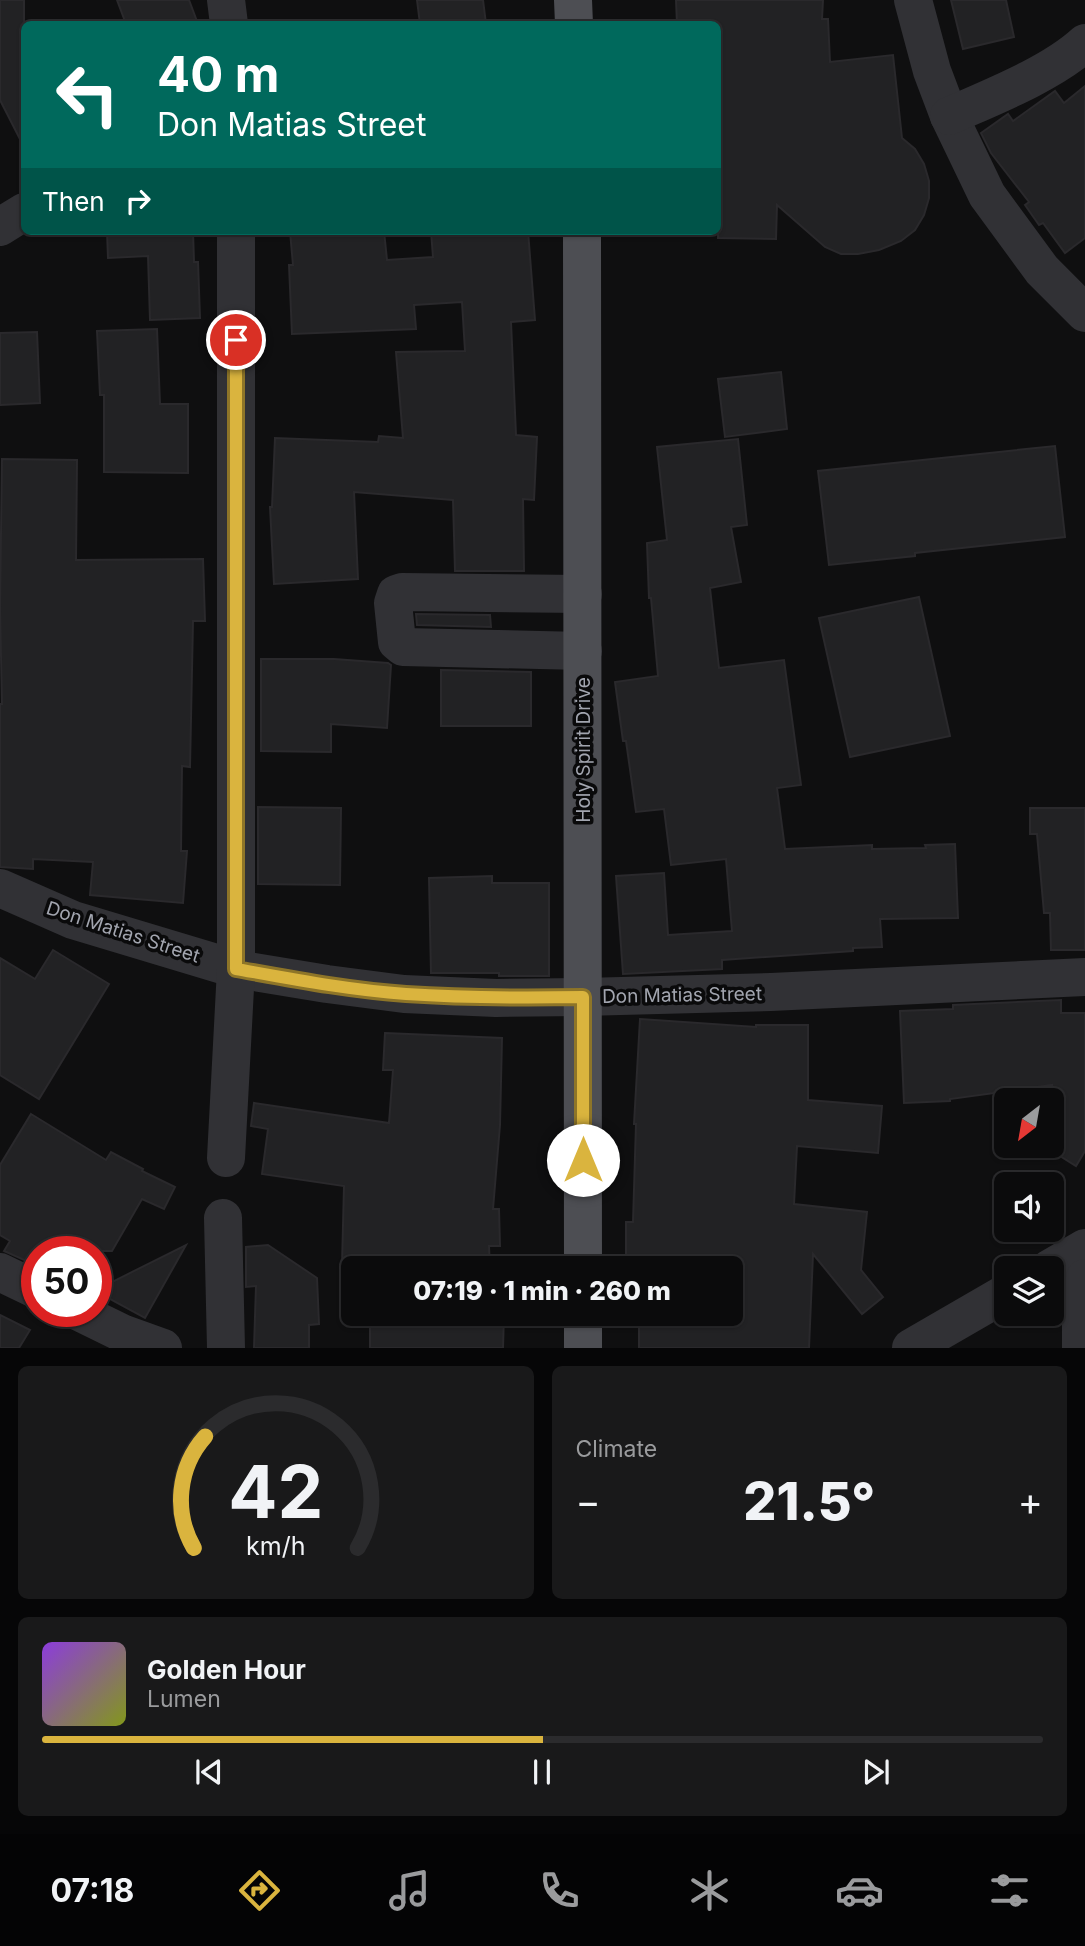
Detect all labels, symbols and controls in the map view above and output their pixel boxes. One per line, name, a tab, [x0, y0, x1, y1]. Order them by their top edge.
text: 40 m	[157, 45, 280, 104]
icon: left	[42, 49, 133, 140]
text: Don Matias Street	[157, 105, 426, 144]
icon: right	[119, 182, 157, 220]
text: Then	[42, 186, 105, 217]
pin	[206, 310, 266, 370]
icon: arrive	[217, 321, 255, 359]
street label: Holy Spirit Drive	[572, 677, 595, 823]
street label: Don Matias Street	[43, 896, 203, 968]
street label: Don Matias Street	[602, 982, 762, 1008]
north arrow	[994, 1088, 1064, 1158]
map controls	[994, 1088, 1064, 1326]
position arrow	[546, 1123, 620, 1197]
button: sound	[994, 1172, 1064, 1242]
speed limit sign: 50	[21, 1236, 112, 1327]
button: layers	[994, 1256, 1064, 1326]
text: 07:19 · 1 min · 260 m	[413, 1275, 671, 1306]
text: Climate	[576, 1435, 657, 1463]
text: 42	[228, 1448, 323, 1537]
text: 21.5°	[743, 1470, 875, 1533]
text: −	[576, 1478, 601, 1524]
text: +	[1018, 1478, 1043, 1524]
text: km/h	[246, 1531, 305, 1561]
text: Golden Hour	[147, 1654, 306, 1685]
text: Lumen	[147, 1685, 221, 1713]
icon: previous	[190, 1753, 228, 1791]
icon: pause	[523, 1753, 561, 1791]
icon: next	[857, 1753, 895, 1791]
icon: directions	[235, 1866, 284, 1915]
icon: music	[385, 1866, 434, 1915]
icon: phone	[535, 1866, 584, 1915]
icon: climate	[685, 1866, 734, 1915]
icon: car	[835, 1866, 884, 1915]
icon: filters	[985, 1866, 1034, 1915]
text: 07:18	[51, 1871, 134, 1910]

